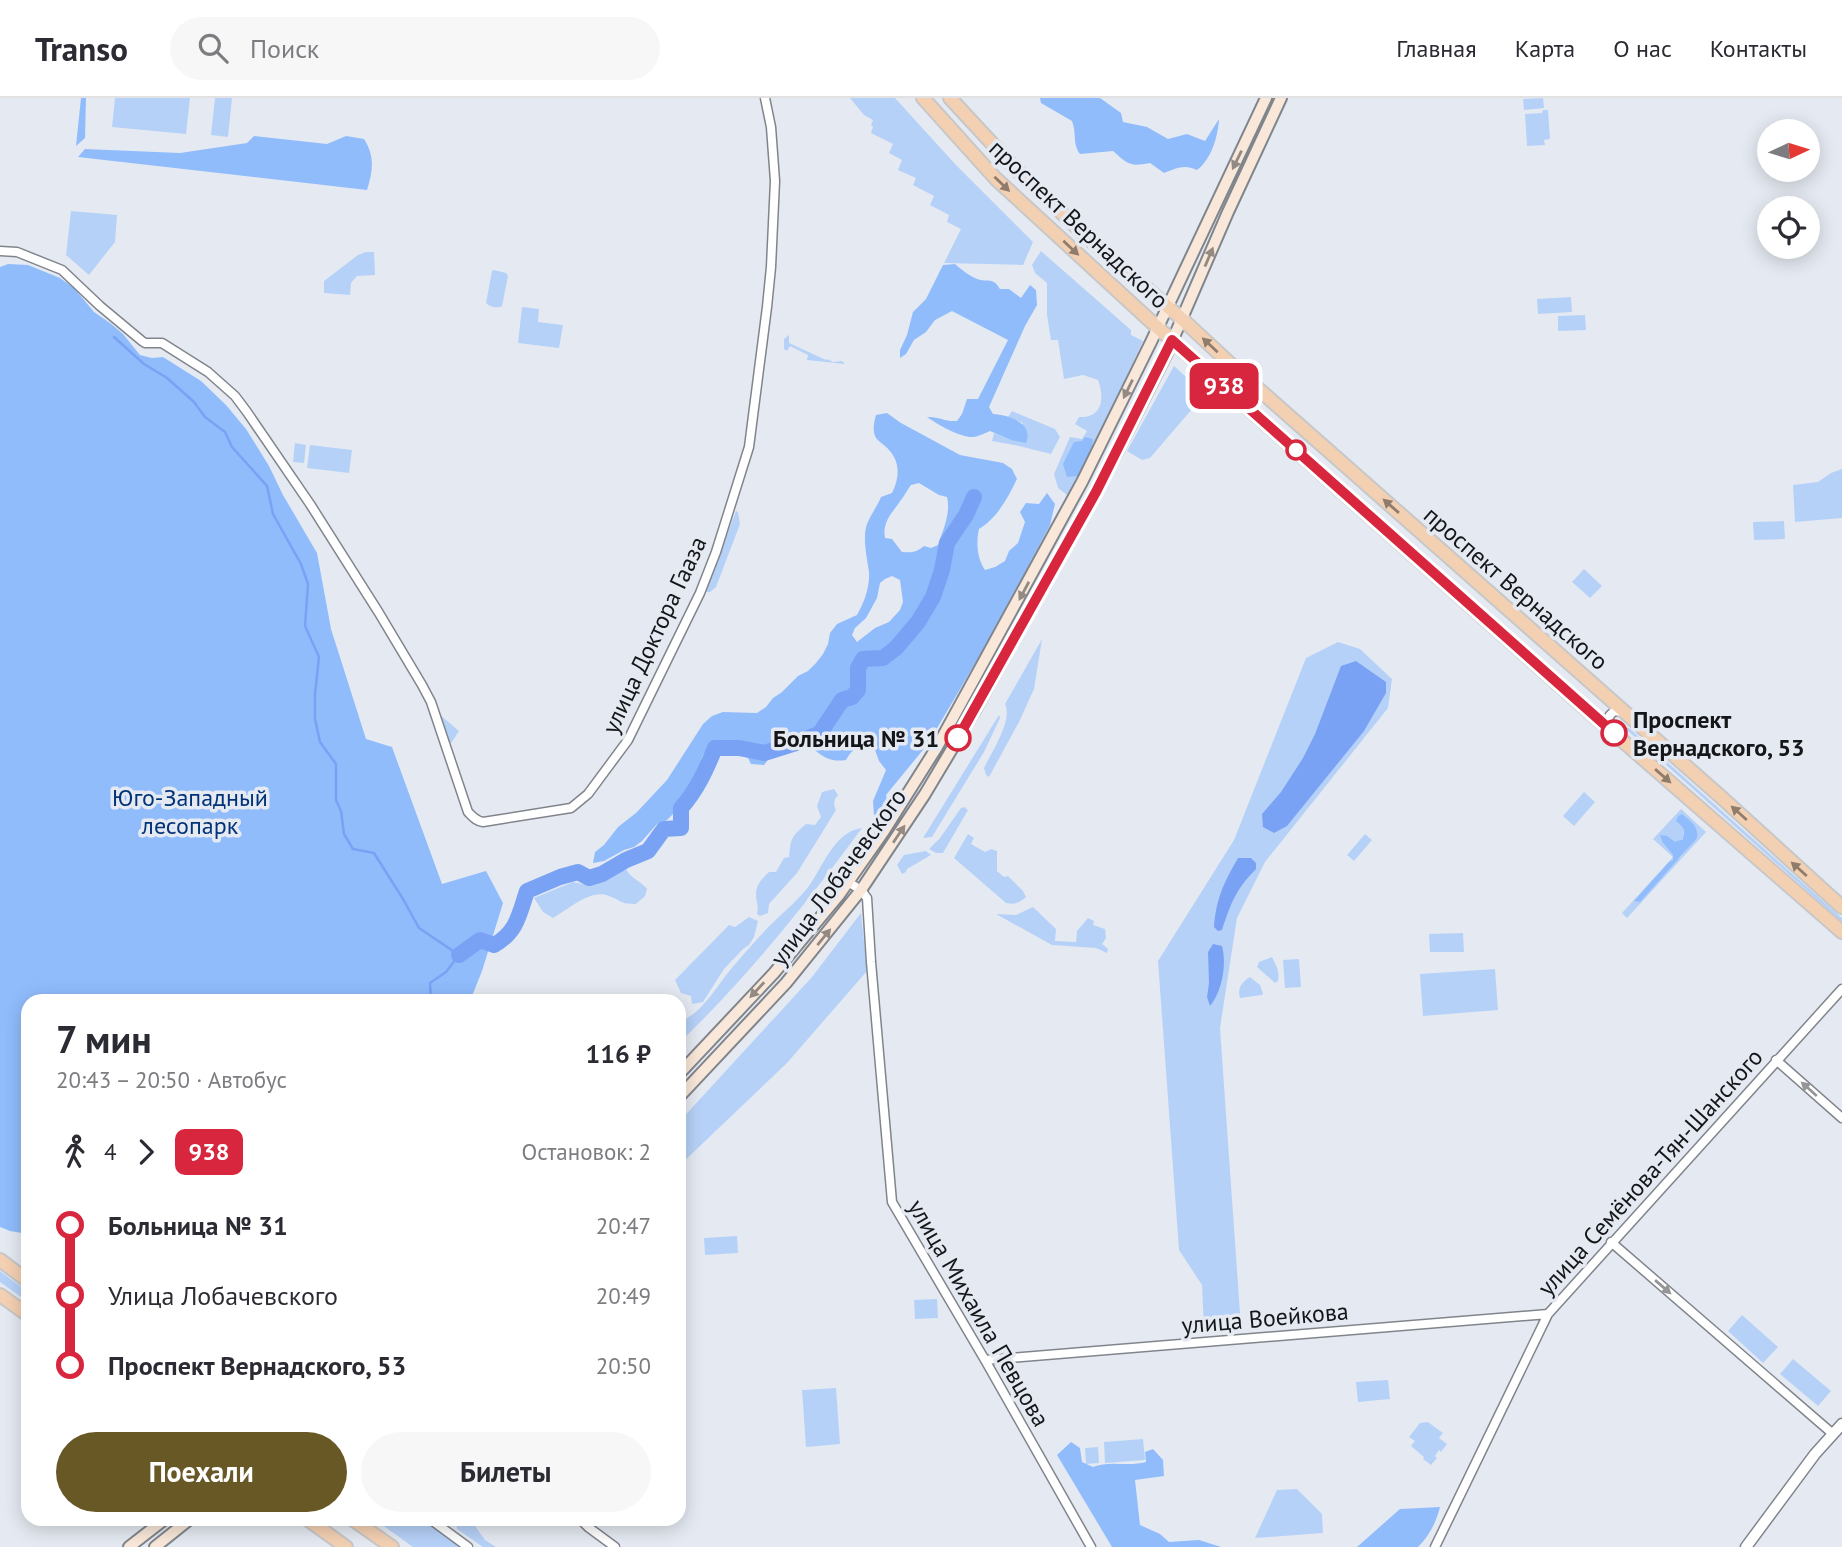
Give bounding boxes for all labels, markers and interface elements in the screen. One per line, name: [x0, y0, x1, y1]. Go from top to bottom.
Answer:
search box: [170, 17, 660, 80]
text: Transo: [35, 27, 128, 70]
icon: search: [194, 29, 232, 67]
text: Поиск: [250, 32, 319, 65]
text: Главная: [1396, 33, 1477, 64]
text: Карта: [1515, 33, 1575, 64]
text: О нас: [1613, 33, 1672, 64]
text: Контакты: [1710, 33, 1807, 64]
north arrow: [1757, 119, 1820, 182]
map controls: [1757, 119, 1820, 259]
street label: проспект Вернадского: [983, 133, 1175, 315]
one-way arrow: [1231, 150, 1243, 170]
one-way arrow: [993, 176, 1010, 192]
button: locate: [1757, 196, 1820, 259]
one-way arrow: [1062, 240, 1080, 256]
one-way arrow: [1204, 246, 1215, 267]
one-way arrow: [1202, 338, 1219, 354]
line badge: 938: [1184, 363, 1264, 409]
text: 938: [1204, 370, 1244, 401]
one-way arrow: [1123, 379, 1134, 399]
unlabelled marker: [1286, 440, 1306, 460]
one-way arrow: [1383, 499, 1400, 514]
street label: проспект Вернадского: [1417, 499, 1615, 677]
street label: улица Доктора Гааза: [595, 531, 713, 739]
one-way arrow: [1018, 581, 1030, 601]
place label: Проспект Вернадского, 53: [1633, 704, 1805, 763]
marker: Проспект Вернадского, 53: [1601, 720, 1627, 746]
place label: Больница № 31: [773, 723, 939, 754]
marker: Больница № 31: [945, 725, 971, 751]
one-way arrow: [1654, 768, 1672, 784]
park label: Юго-Западный лесопарк: [112, 782, 268, 841]
street label: улица Лобачевского: [763, 782, 913, 972]
one-way arrow: [1731, 806, 1748, 822]
one-way arrow: [892, 824, 905, 843]
one-way arrow: [1791, 861, 1808, 877]
one-way arrow: [816, 928, 831, 946]
one-way arrow: [750, 981, 766, 998]
text: 7 мин: [56, 1014, 152, 1063]
text: 116 ₽: [585, 1037, 651, 1070]
street label: улица Семёнова-Тян-Шанского: [1531, 1042, 1769, 1302]
text: 20:43 – 20:50 · Автобус: [56, 1065, 287, 1094]
one-way arrow: [1800, 1081, 1818, 1097]
icon: walk: [56, 1133, 94, 1171]
icon: forward: [127, 1133, 165, 1171]
text: 938: [189, 1136, 229, 1167]
text: 4: [104, 1137, 117, 1166]
text: Остановок: 2: [521, 1137, 651, 1166]
street label: улица Михаила Певцова: [901, 1194, 1057, 1432]
text: Больница № 31: [108, 1209, 288, 1242]
text: 20:47: [596, 1211, 651, 1240]
text: Улица Лобачевского: [108, 1279, 338, 1312]
one-way arrow: [1654, 1279, 1672, 1295]
text: 20:49: [596, 1281, 651, 1310]
street label: улица Воейкова: [1180, 1295, 1350, 1341]
text: Проспект Вернадского, 53: [108, 1349, 406, 1382]
text: 20:50: [596, 1351, 651, 1380]
button: Поехали: [56, 1432, 347, 1512]
button: Билеты: [361, 1432, 651, 1512]

